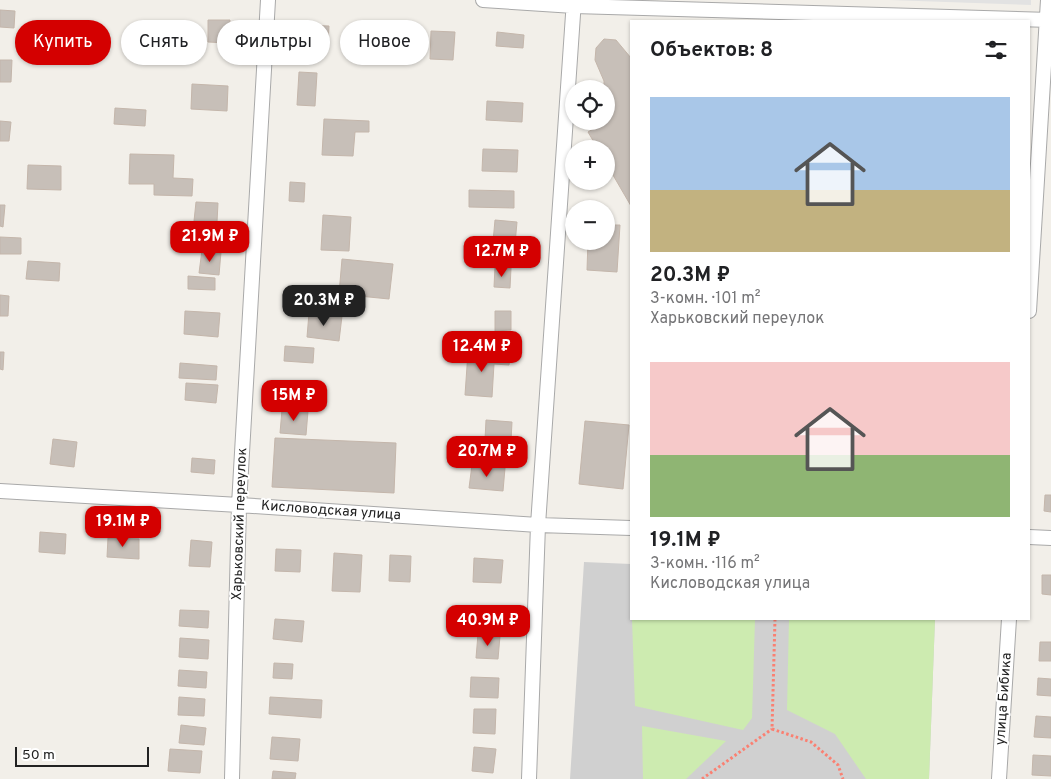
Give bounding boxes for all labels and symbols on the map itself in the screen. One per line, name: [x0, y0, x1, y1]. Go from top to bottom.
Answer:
pin: 21.9M ₽: [164, 220, 256, 263]
pin: 12.7M ₽: [456, 236, 548, 278]
pin: 20.3M ₽: [278, 284, 370, 327]
pin: 12.4M ₽: [436, 330, 528, 373]
pin: 15M ₽: [259, 380, 329, 422]
pin: 20.7M ₽: [441, 436, 533, 478]
street label: Харьковский переулок: [229, 447, 251, 601]
street label: Кисловодская улица: [260, 498, 402, 524]
pin: 19.1M ₽: [77, 506, 169, 548]
pin: 40.9M ₽: [442, 604, 534, 647]
street label: улица Бибика: [992, 652, 1016, 746]
scale bar: [15, 744, 149, 767]

